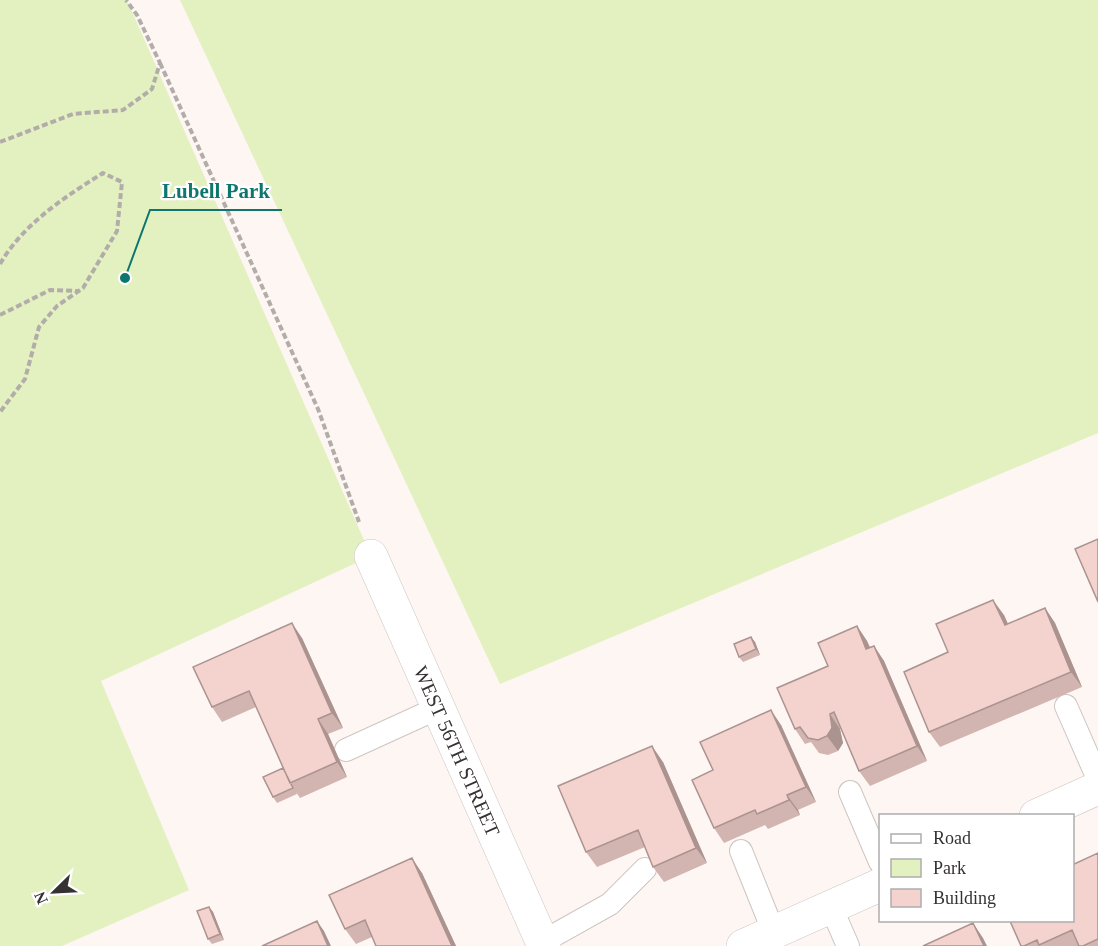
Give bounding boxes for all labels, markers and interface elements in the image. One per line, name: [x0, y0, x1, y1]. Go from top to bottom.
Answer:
callout: Lubell Park: [150, 171, 282, 210]
text: Lubell Park: [162, 179, 270, 203]
street label: WEST 56TH STREET: [410, 662, 504, 840]
legend: [879, 814, 1074, 922]
text: Road: [933, 828, 971, 848]
text: Park: [933, 858, 966, 878]
north arrow: [24, 862, 84, 922]
text: Building: [933, 888, 996, 908]
text: N: [30, 889, 51, 907]

